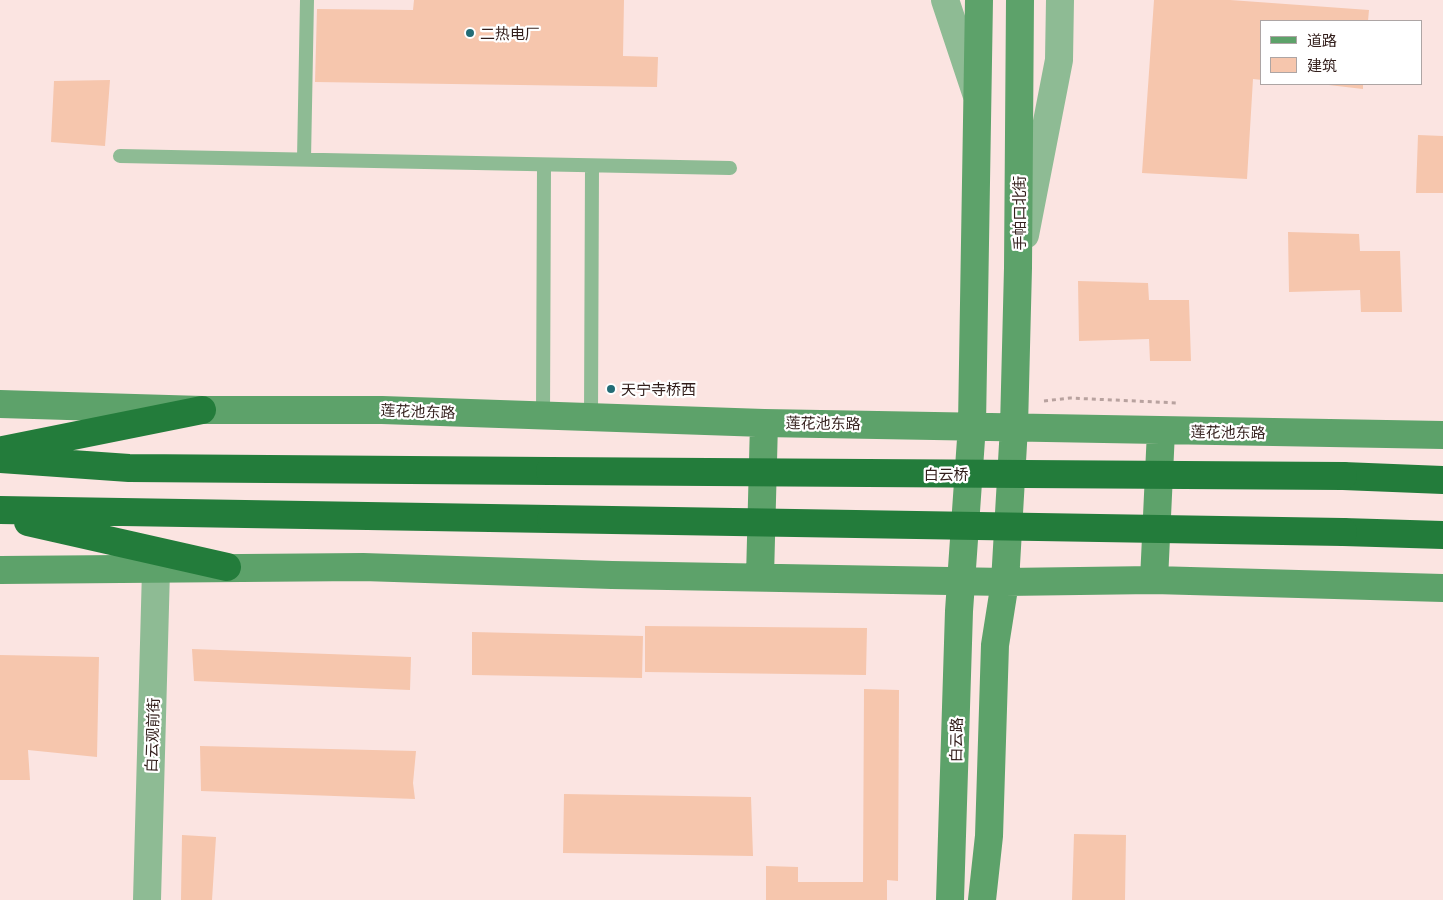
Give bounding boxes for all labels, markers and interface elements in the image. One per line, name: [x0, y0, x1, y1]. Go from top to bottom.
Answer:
legend: [1260, 20, 1423, 85]
place label: 二热电厂: [480, 24, 540, 42]
marker: 二热电厂: [464, 27, 476, 39]
text: 道路: [1307, 29, 1337, 50]
text: 建筑: [1307, 54, 1337, 75]
street label: 手帕口北街: [1010, 176, 1028, 250]
place label: 天宁寺桥西: [621, 380, 696, 398]
marker: 天宁寺桥西: [605, 383, 617, 395]
street label: 莲花池东路: [380, 401, 456, 421]
street label: 莲花池东路: [785, 413, 861, 433]
street label: 莲花池东路: [1190, 422, 1266, 442]
street label: 白云桥: [924, 465, 968, 483]
street label: 白云观前街: [142, 697, 162, 773]
street label: 白云路: [947, 717, 965, 763]

